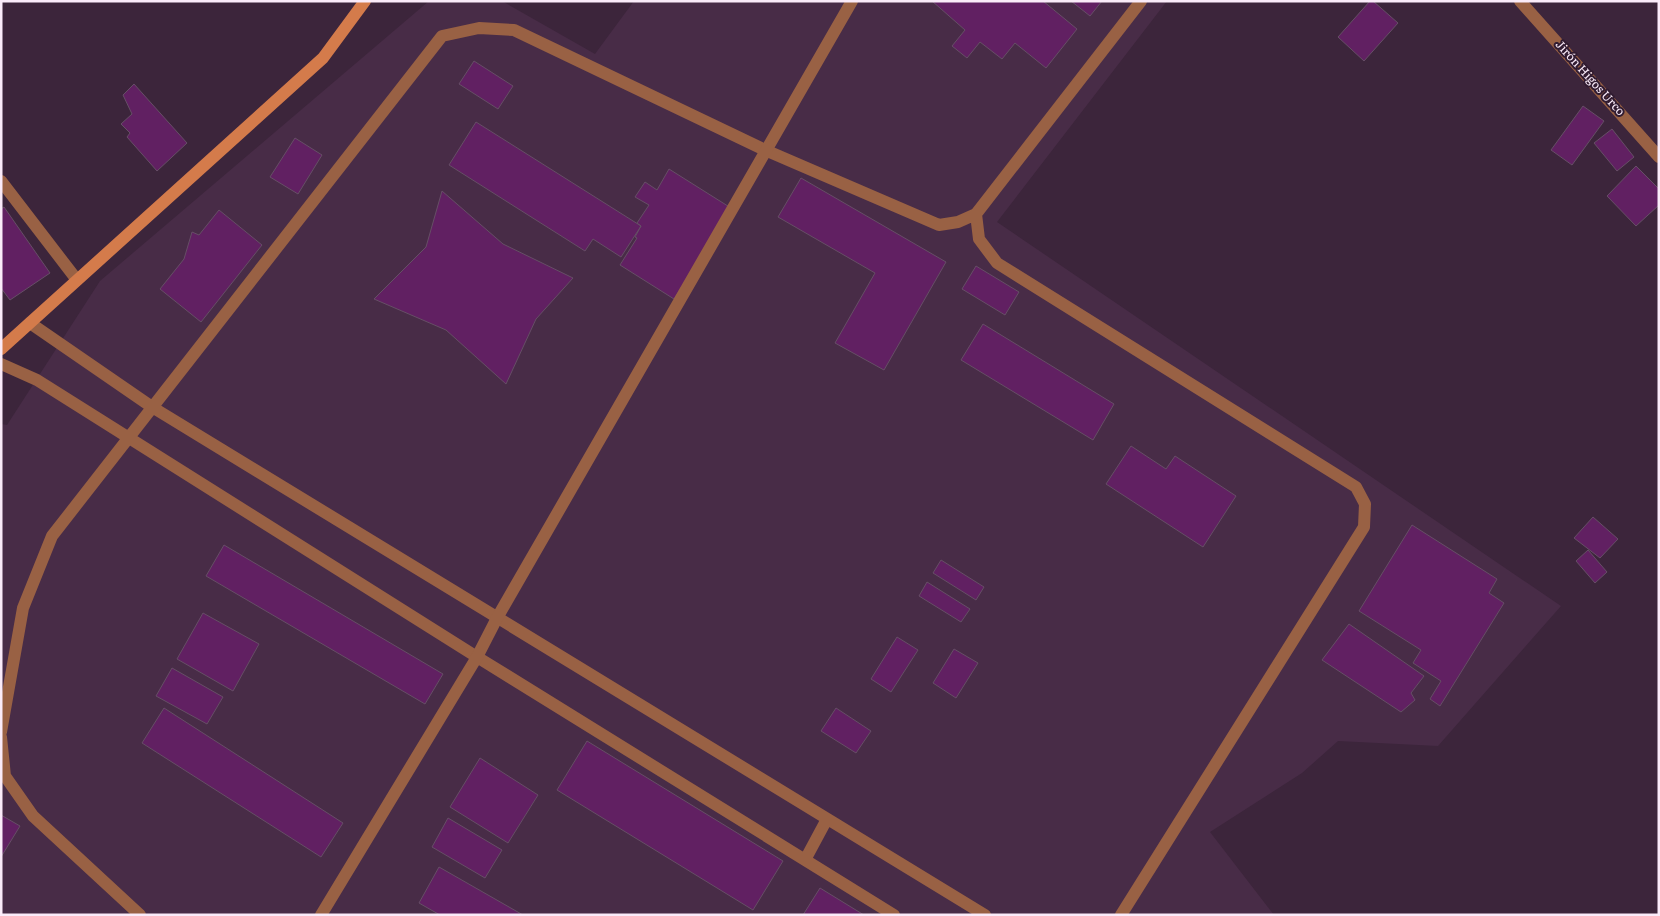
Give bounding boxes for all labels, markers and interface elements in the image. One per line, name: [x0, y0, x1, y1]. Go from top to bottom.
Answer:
street label: Jirón Higos Urco: [1552, 35, 1630, 119]

